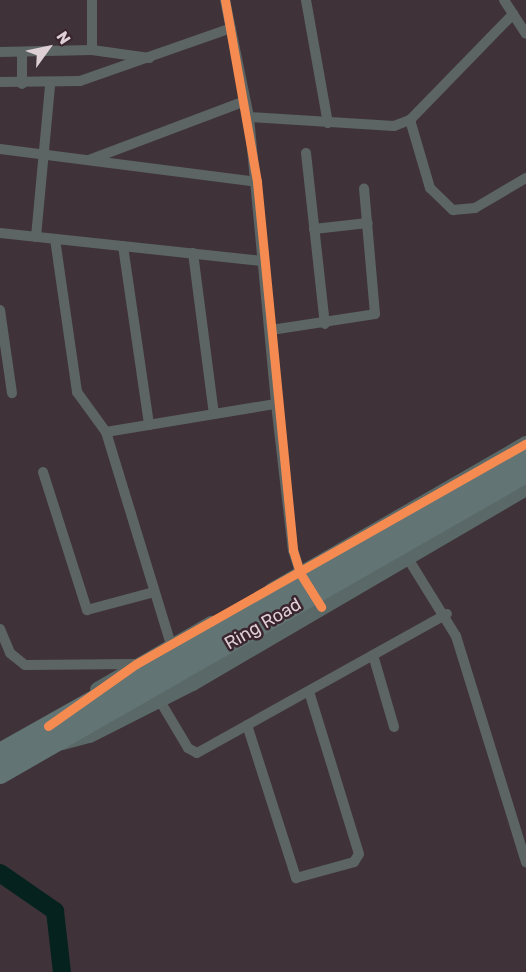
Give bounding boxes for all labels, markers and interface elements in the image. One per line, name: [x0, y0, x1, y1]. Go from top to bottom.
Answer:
north arrow: [18, 18, 78, 78]
text: N: [52, 28, 75, 48]
street label: Ring Road: [221, 593, 305, 655]

